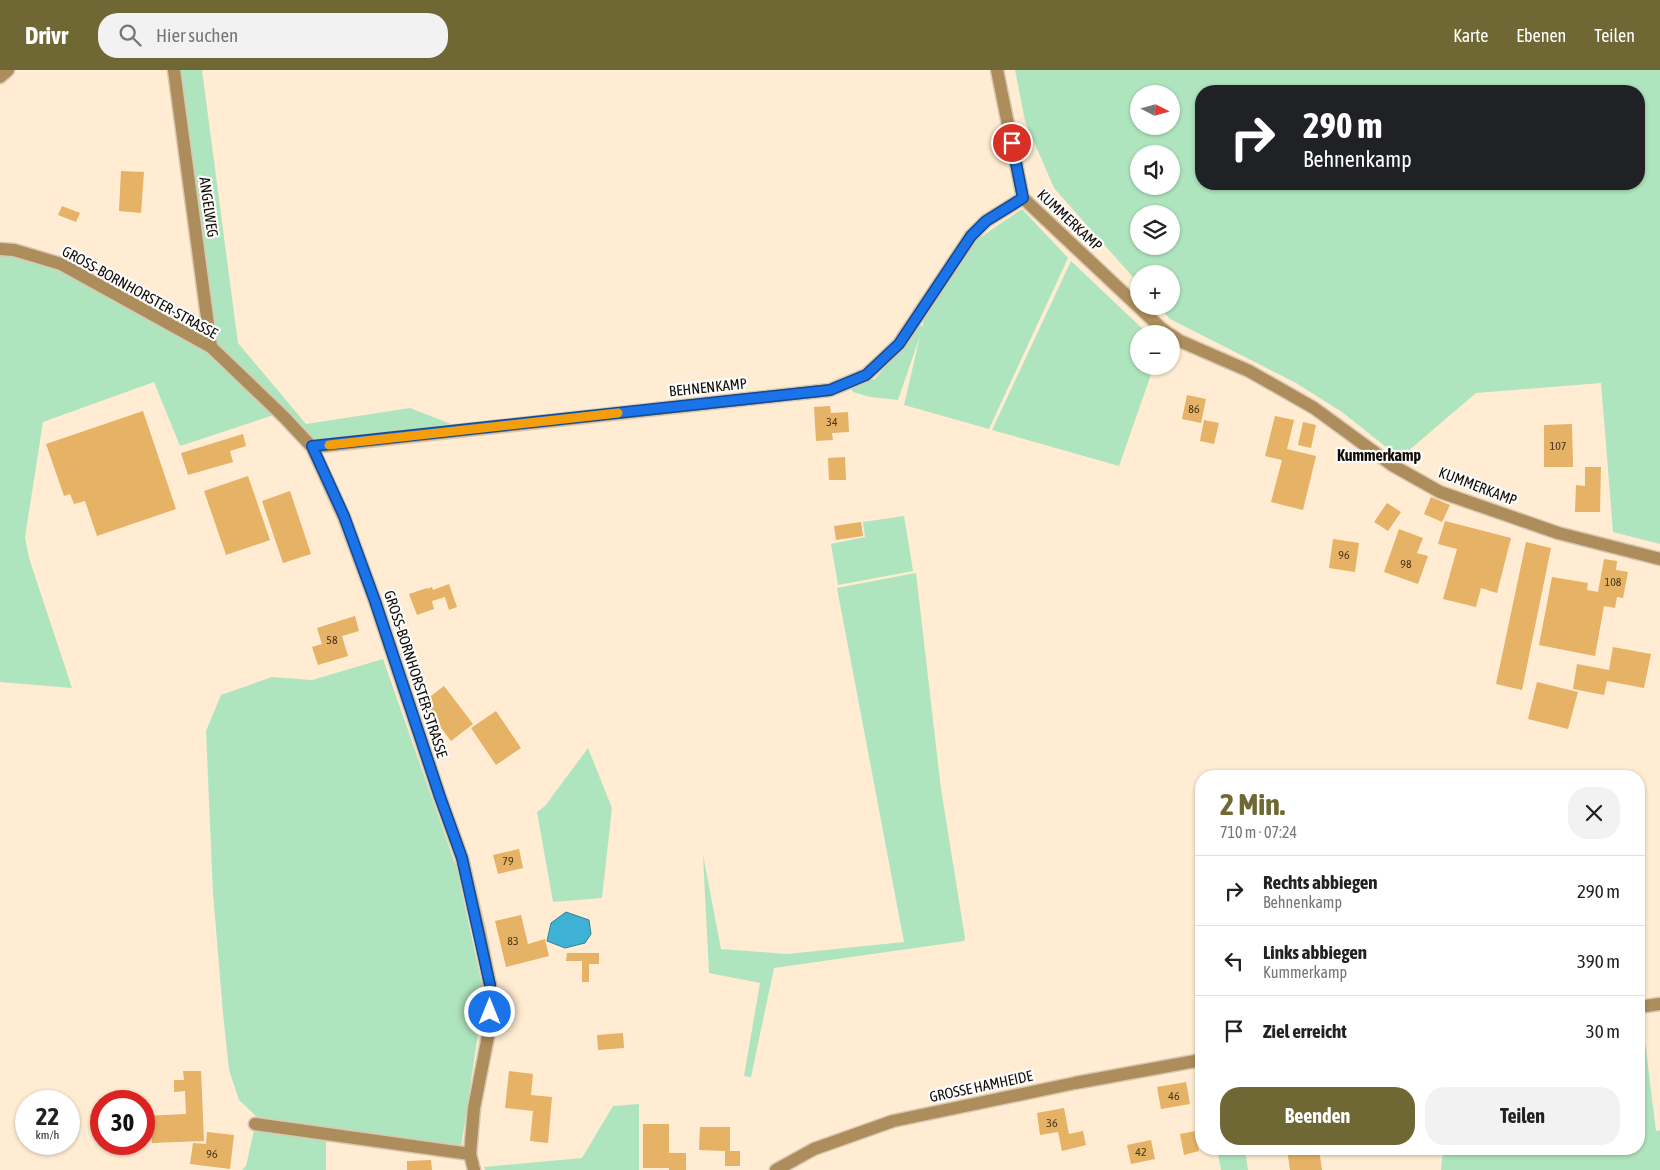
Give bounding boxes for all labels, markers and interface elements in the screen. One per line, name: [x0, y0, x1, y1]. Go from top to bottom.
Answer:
search box: [98, 13, 448, 58]
icon: search: [116, 21, 144, 49]
text: Drivr: [25, 22, 68, 49]
text: Hier suchen: [156, 24, 238, 46]
text: Karte: [1453, 25, 1488, 46]
text: Ebenen: [1516, 25, 1566, 46]
text: Teilen: [1594, 25, 1635, 46]
north arrow: [1130, 85, 1180, 135]
map controls: [1130, 85, 1180, 375]
icon: right: [1220, 105, 1285, 170]
text: 290 m: [1303, 105, 1382, 145]
pin: [991, 122, 1033, 164]
icon: arrive: [998, 129, 1026, 157]
button: sound: [1130, 145, 1180, 195]
text: Behnenkamp: [1303, 146, 1412, 172]
street label: ANGELWEG: [196, 176, 222, 238]
street label: KUMMERKAMP: [1034, 186, 1106, 254]
button: layers: [1130, 205, 1180, 255]
street label: GROSS-BORNHORSTER-STRASSE: [59, 242, 221, 342]
button: +: [1130, 265, 1180, 315]
button: −: [1130, 325, 1180, 375]
street label: BEHNENKAMP: [668, 374, 748, 400]
house number: 86: [1188, 402, 1200, 416]
house number: 34: [826, 415, 838, 429]
house number: 107: [1550, 439, 1567, 453]
district label: Kummerkamp: [1337, 446, 1421, 464]
street label: KUMMERKAMP: [1437, 463, 1519, 509]
house number: 96: [1338, 548, 1350, 562]
house number: 98: [1400, 557, 1412, 571]
house number: 108: [1605, 575, 1622, 589]
street label: GROSS-BORNHORSTER-STRASSE: [381, 588, 451, 760]
house number: 58: [326, 633, 338, 647]
text: 2 Min.: [1220, 787, 1285, 821]
button: close: [1568, 787, 1620, 839]
text: 710 m · 07:24: [1220, 823, 1297, 841]
house number: 79: [502, 854, 514, 868]
text: Rechts abbiegen: [1263, 871, 1378, 893]
icon: right: [1220, 877, 1248, 905]
text: 290 m: [1577, 880, 1620, 902]
text: Behnenkamp: [1263, 893, 1342, 911]
house number: 83: [507, 934, 519, 948]
text: Links abbiegen: [1263, 941, 1367, 963]
icon: left: [1220, 947, 1248, 975]
text: 390 m: [1577, 950, 1620, 972]
text: Kummerkamp: [1263, 963, 1347, 981]
position arrow: [463, 985, 515, 1037]
icon: arrive: [1220, 1017, 1248, 1045]
text: Ziel erreicht: [1263, 1020, 1347, 1042]
text: 30 m: [1586, 1020, 1620, 1042]
street label: GROSSE HAMHEIDE: [928, 1067, 1035, 1105]
button: Beenden: [1220, 1087, 1415, 1145]
button: Teilen: [1425, 1087, 1620, 1145]
house number: 46: [1168, 1089, 1180, 1103]
speed limit sign: 30: [90, 1090, 155, 1155]
text: 22: [36, 1102, 59, 1130]
house number: 36: [1046, 1116, 1058, 1130]
text: km/h: [36, 1128, 59, 1142]
house number: 42: [1135, 1145, 1147, 1159]
house number: 96: [206, 1147, 218, 1161]

